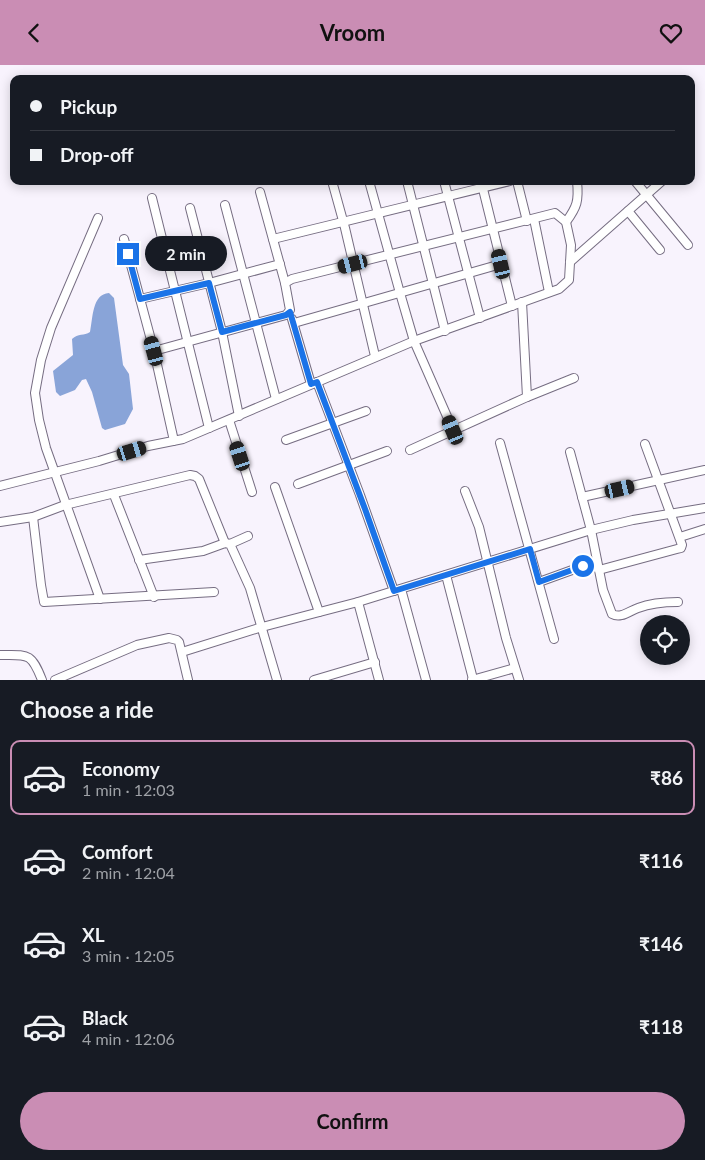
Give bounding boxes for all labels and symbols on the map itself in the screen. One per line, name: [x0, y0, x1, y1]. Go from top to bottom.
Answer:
callout: 2 min: [146, 237, 228, 271]
route end: [117, 243, 139, 265]
car: [490, 248, 511, 280]
car: [336, 253, 369, 275]
car: [142, 335, 165, 367]
car: [440, 413, 465, 447]
car: [115, 439, 148, 463]
car: [228, 439, 251, 473]
car: [603, 478, 636, 500]
route start: [572, 555, 594, 577]

